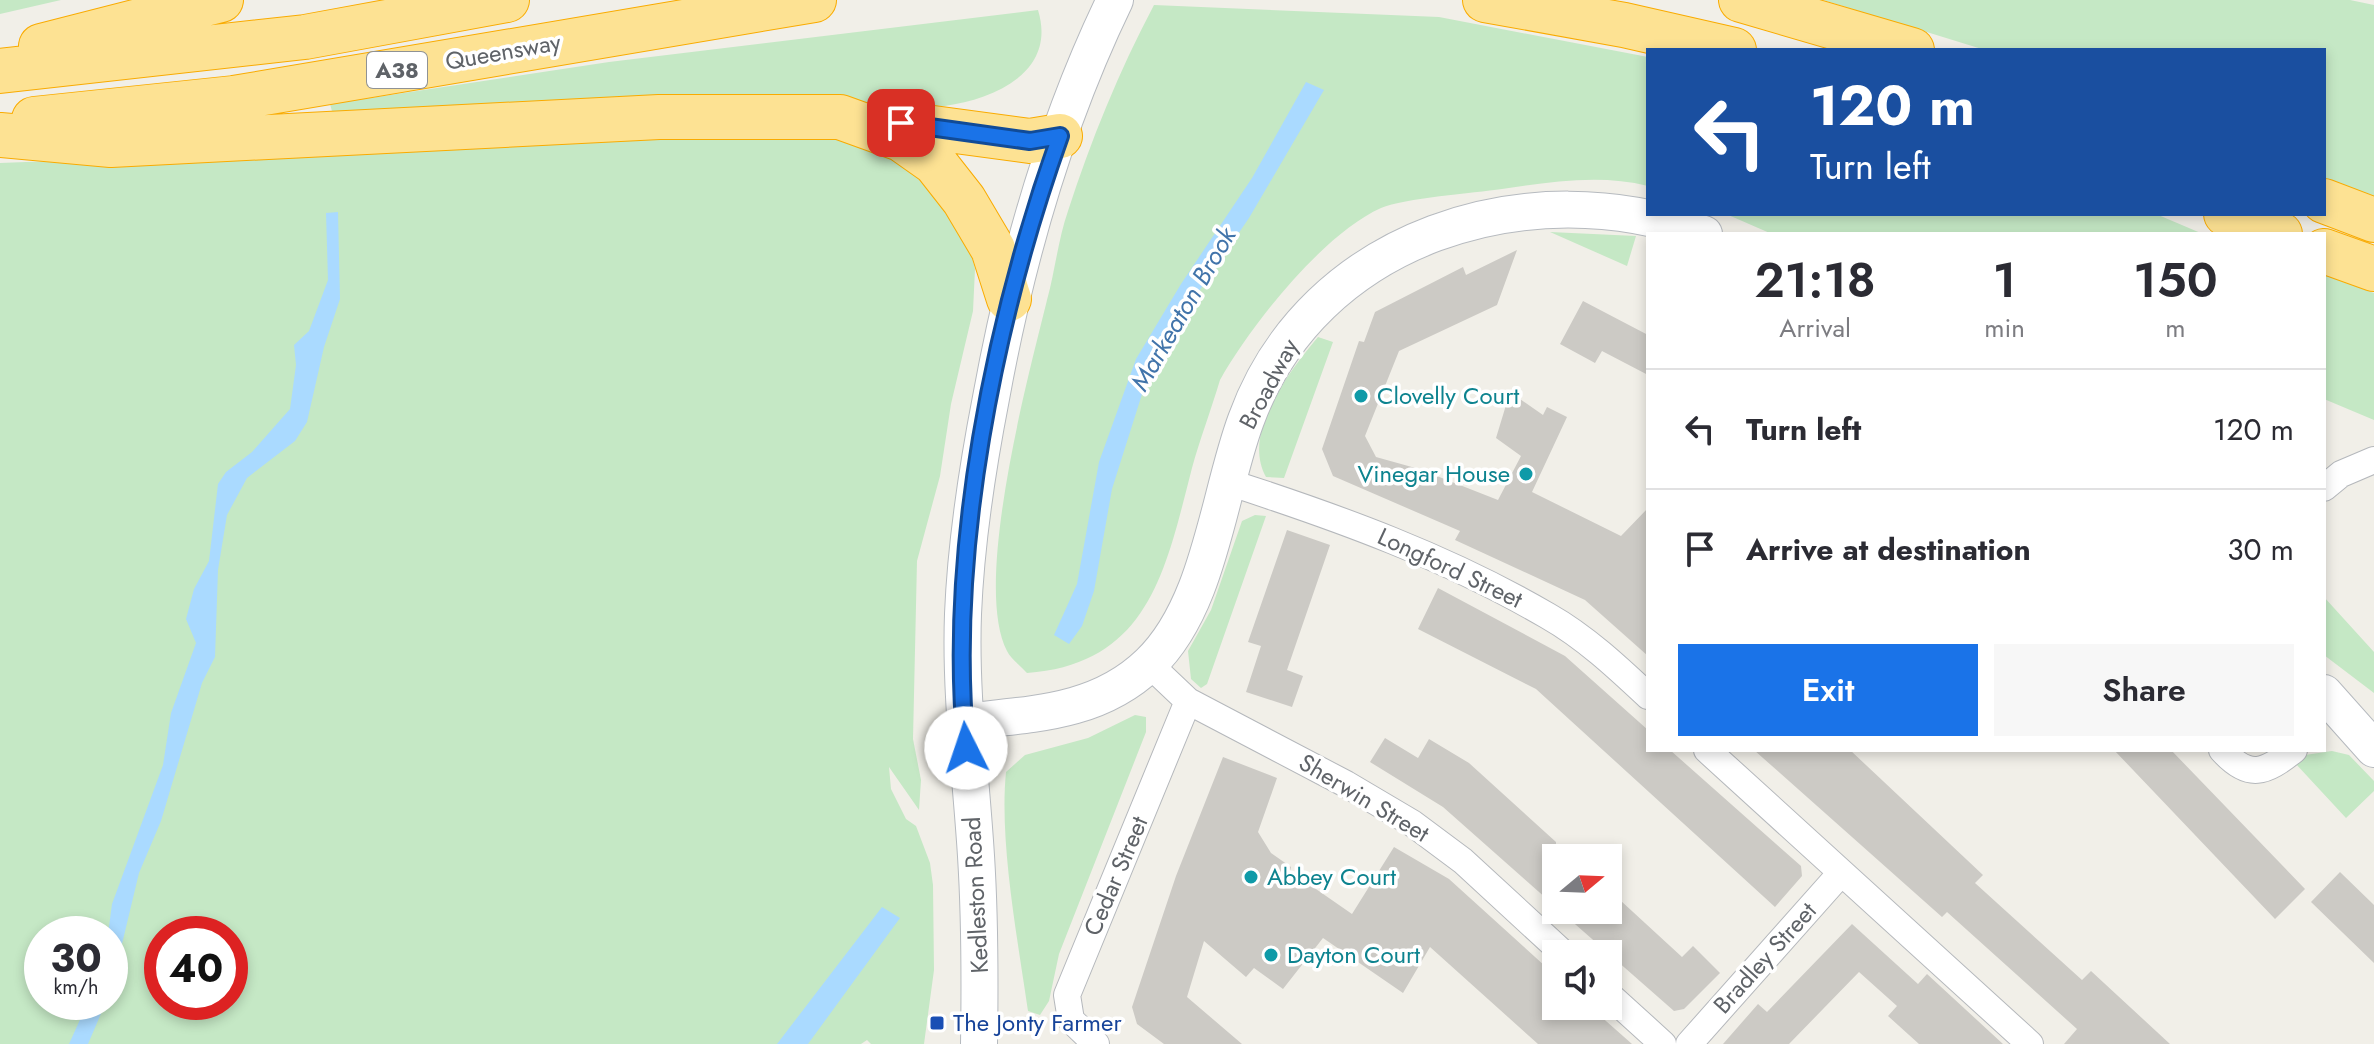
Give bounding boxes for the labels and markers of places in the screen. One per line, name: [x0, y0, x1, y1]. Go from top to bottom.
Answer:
pin: [867, 89, 935, 157]
place label: Clovelly Court: [1377, 378, 1519, 413]
marker: Clovelly Court: [1352, 387, 1370, 405]
place label: Vinegar House: [1357, 456, 1510, 491]
marker: Vinegar House: [1517, 465, 1535, 483]
place label: Abbey Court: [1267, 859, 1396, 894]
marker: Abbey Court: [1242, 868, 1260, 886]
place label: Dayton Court: [1287, 937, 1420, 972]
marker: Dayton Court: [1262, 946, 1280, 964]
place label: The Jonty Farmer: [953, 1005, 1122, 1040]
marker: The Jonty Farmer: [928, 1014, 946, 1032]

